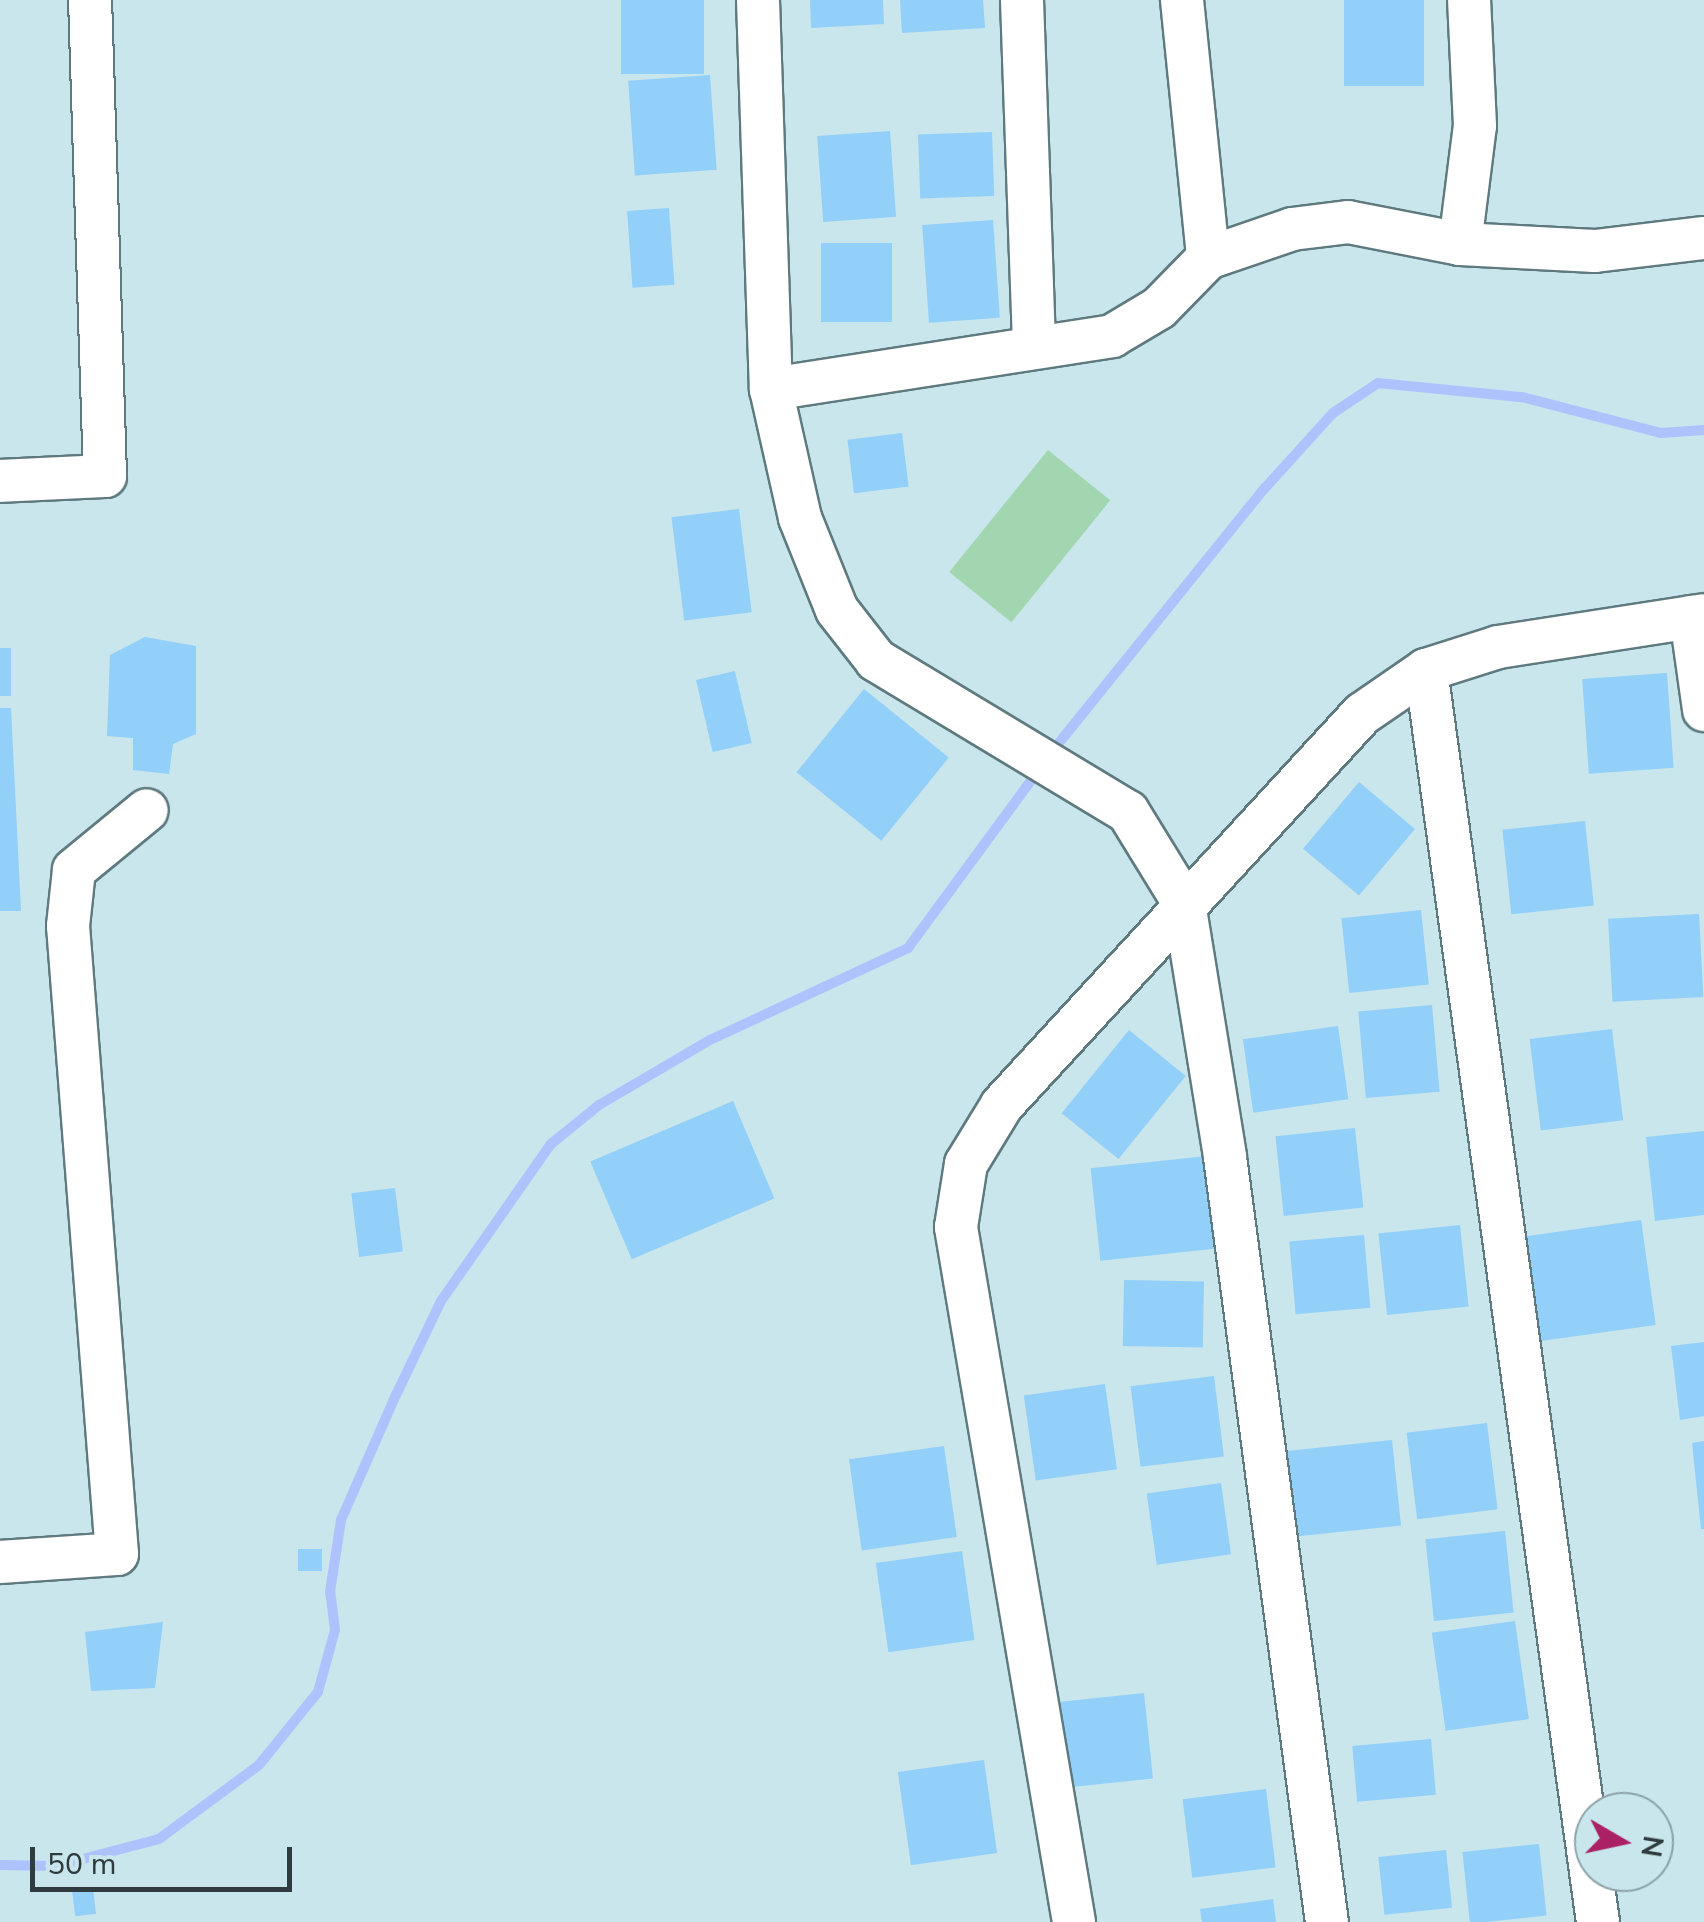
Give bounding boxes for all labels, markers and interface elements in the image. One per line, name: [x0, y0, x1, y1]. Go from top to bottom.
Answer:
north arrow: [1574, 1792, 1674, 1892]
scale bar: [35, 1827, 298, 1889]
text: N: [1631, 1833, 1672, 1860]
text: 50 m: [47, 1844, 116, 1885]

